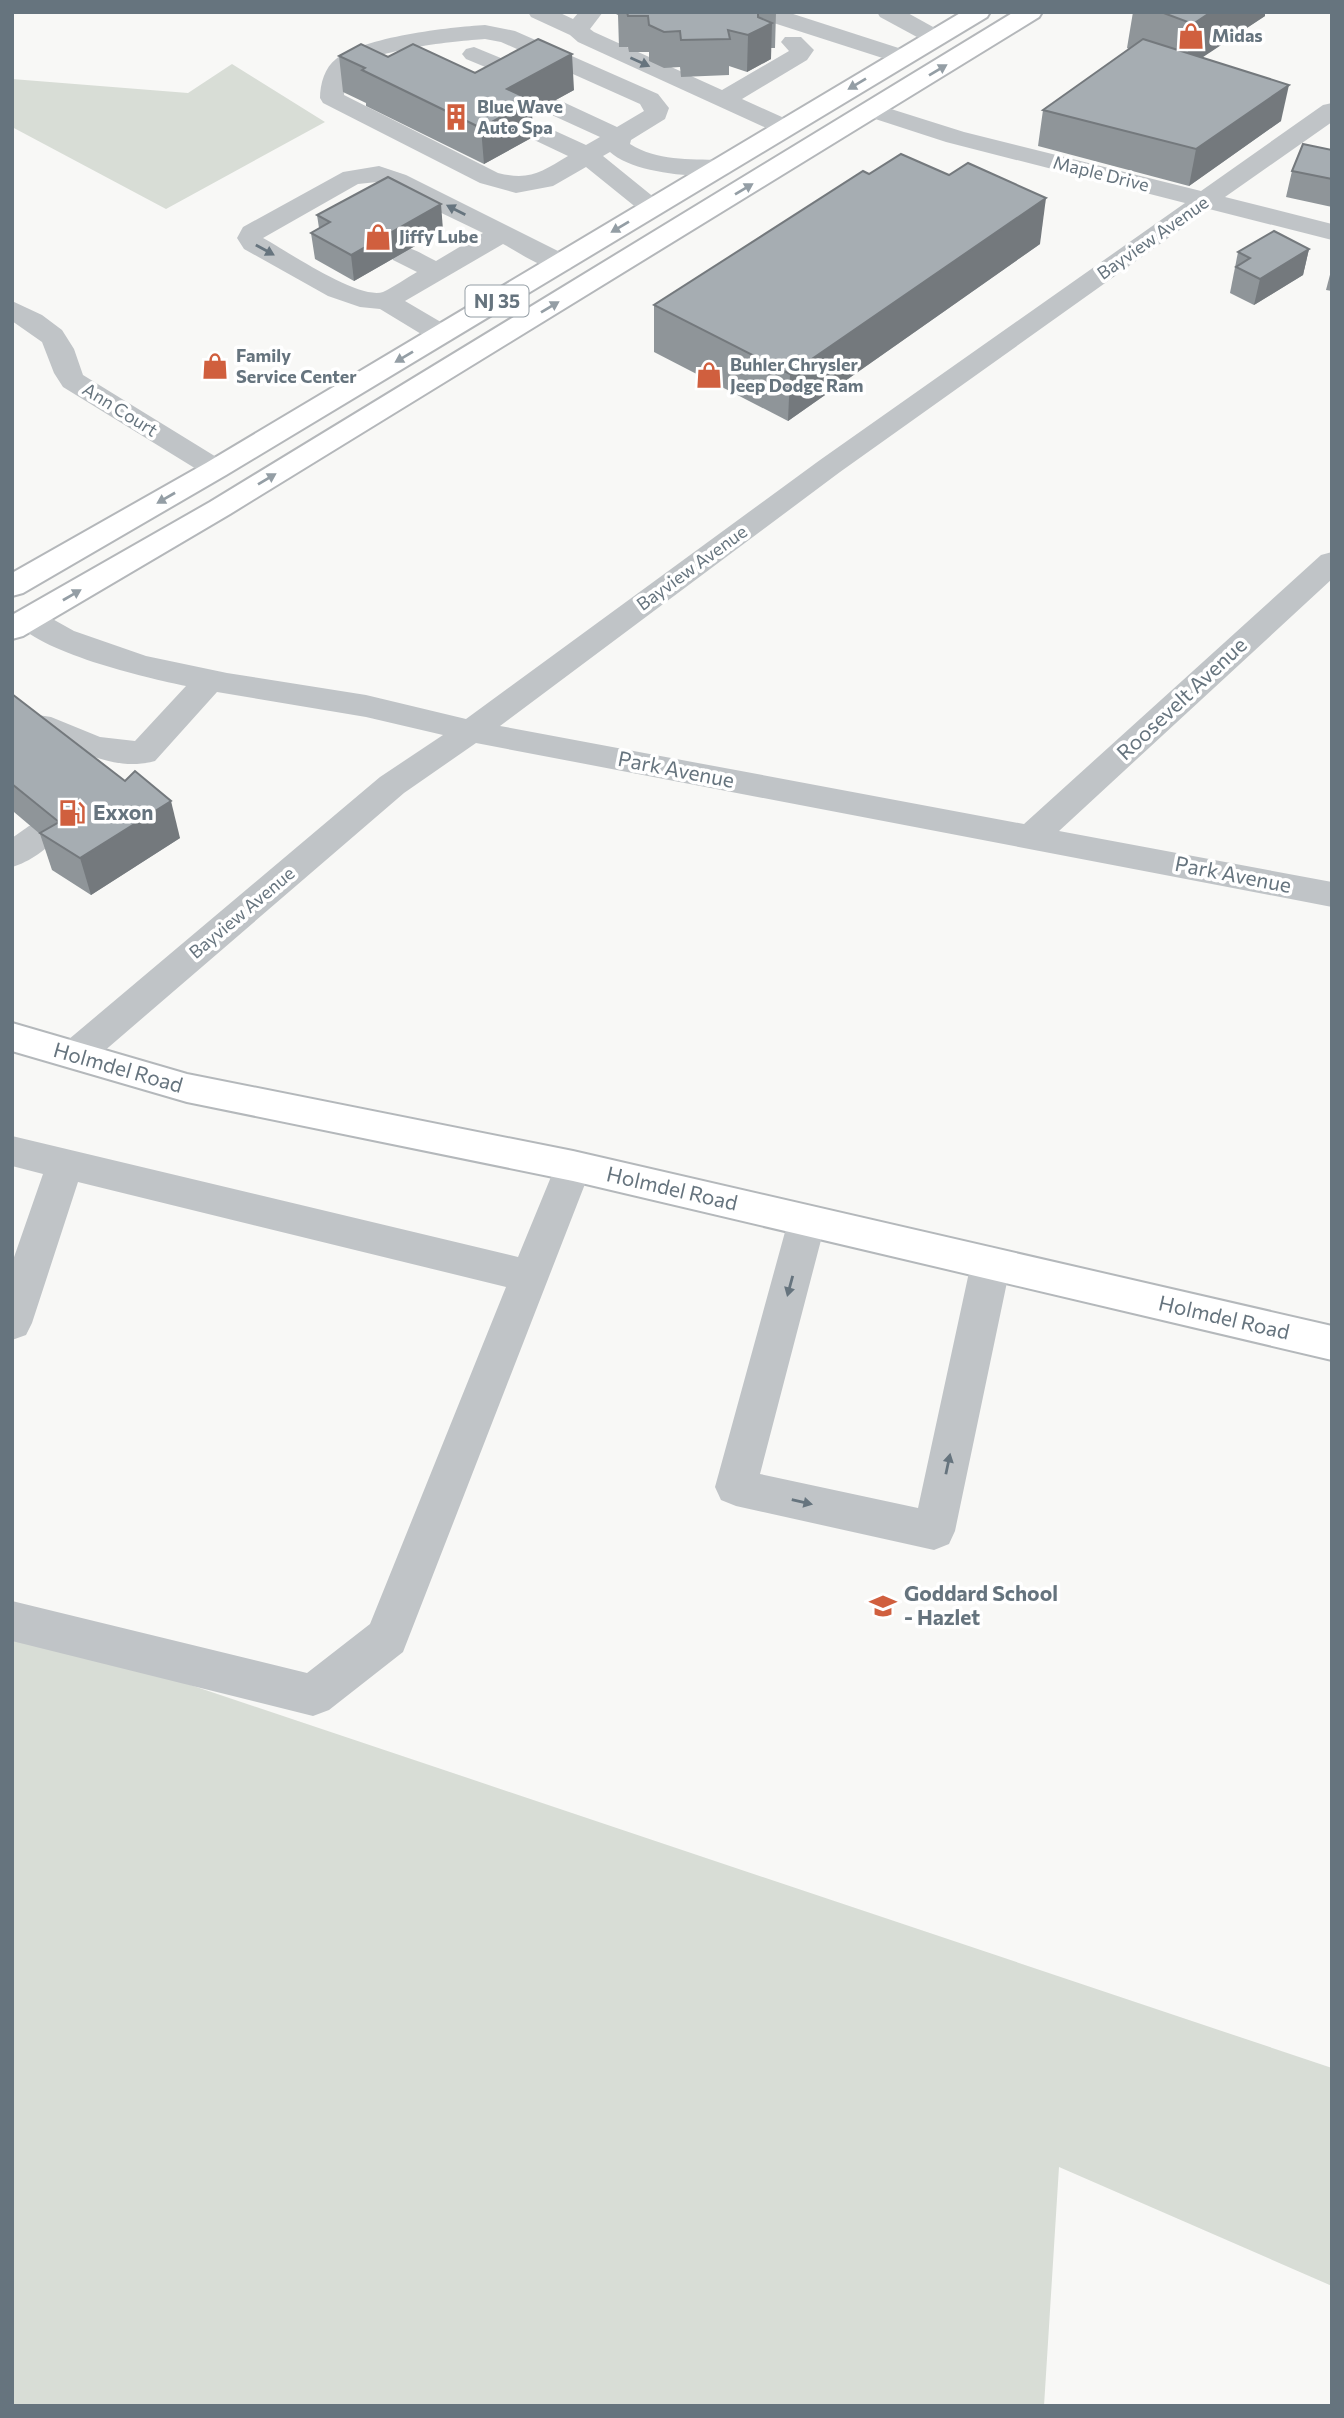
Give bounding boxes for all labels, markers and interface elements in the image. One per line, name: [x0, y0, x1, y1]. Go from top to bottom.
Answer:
shop icon: Midas: [1176, 21, 1206, 51]
place label: Midas: [1212, 24, 1263, 46]
one-way arrow: [629, 57, 650, 68]
one-way arrow: [928, 63, 947, 76]
one-way arrow: [847, 78, 866, 91]
place label: Blue Wave Auto Spa: [477, 95, 563, 138]
building icon: Blue Wave Auto Spa: [441, 102, 471, 132]
street label: Maple Drive: [1051, 150, 1152, 196]
one-way arrow: [734, 182, 753, 195]
street label: Bayview Avenue: [1092, 191, 1212, 284]
one-way arrow: [446, 205, 466, 217]
one-way arrow: [611, 221, 630, 234]
shop icon: Jiffy Lube: [363, 222, 393, 252]
place label: Jiffy Lube: [399, 225, 478, 247]
one-way arrow: [255, 244, 275, 255]
road number: NJ 35: [466, 286, 528, 316]
one-way arrow: [540, 301, 559, 314]
place label: Family Service Center: [236, 344, 357, 387]
one-way arrow: [394, 350, 413, 363]
shop icon: Family Service Center: [200, 351, 230, 381]
place label: Buhler Chrysler Jeep Dodge Ram: [730, 353, 863, 396]
shop icon: Buhler Chrysler Jeep Dodge Ram: [694, 360, 724, 390]
street label: Ann Court: [79, 378, 162, 441]
one-way arrow: [258, 473, 277, 485]
one-way arrow: [157, 492, 176, 504]
street label: Bayview Avenue: [632, 520, 751, 615]
one-way arrow: [62, 589, 81, 601]
street label: Roosevelt Avenue: [1111, 631, 1251, 764]
street label: Park Avenue: [616, 745, 737, 792]
fuel station icon: Exxon: [57, 798, 87, 828]
place label: Exxon: [93, 799, 154, 824]
street label: Park Avenue: [1173, 850, 1294, 897]
street label: Bayview Avenue: [184, 862, 299, 963]
street label: Holmdel Road: [51, 1036, 186, 1097]
street label: Holmdel Road: [604, 1160, 740, 1215]
one-way arrow: [784, 1276, 795, 1298]
street label: Holmdel Road: [1156, 1289, 1292, 1344]
one-way arrow: [942, 1453, 953, 1475]
one-way arrow: [791, 1496, 813, 1507]
place label: Goddard School - Hazlet: [904, 1580, 1058, 1629]
school or university icon: Goddard School - Hazlet: [868, 1591, 898, 1621]

